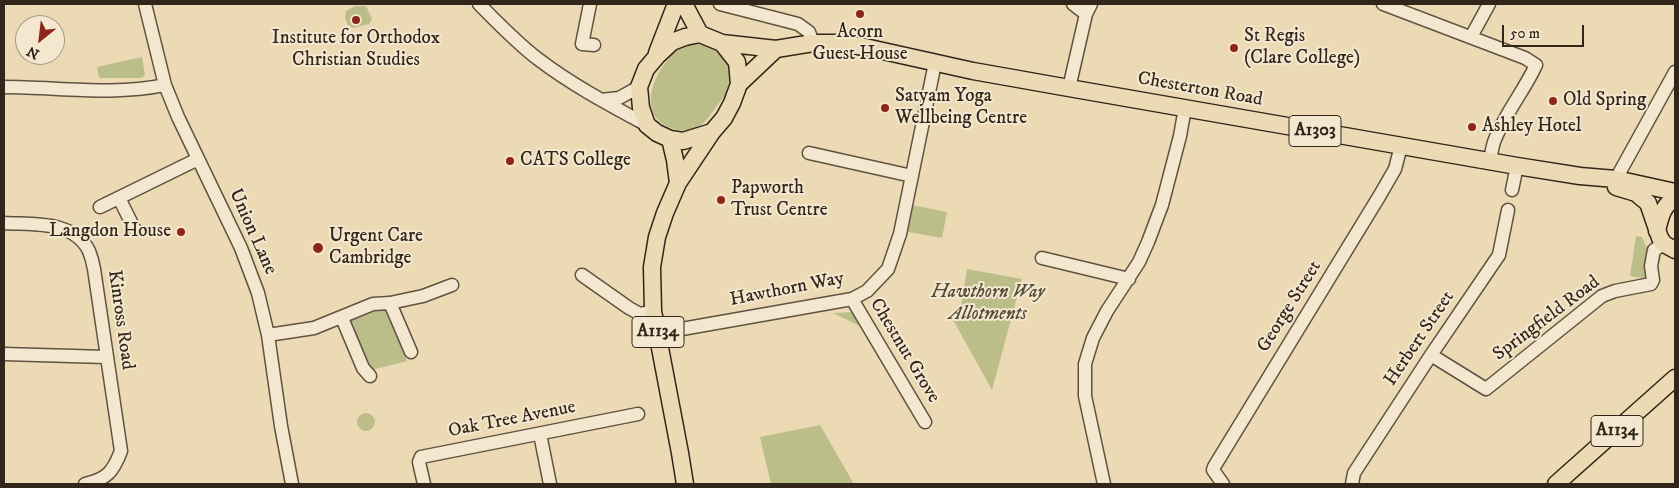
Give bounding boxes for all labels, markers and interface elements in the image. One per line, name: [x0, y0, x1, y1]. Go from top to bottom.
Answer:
marker: Acorn Guest House: [854, 8, 866, 20]
marker: Institute for Orthodox Christian Studies: [350, 14, 362, 26]
north arrow: [15, 15, 65, 65]
scale bar: [1504, 15, 1586, 47]
place label: Acorn Guest House: [812, 22, 908, 66]
text: 50 m: [1510, 24, 1540, 43]
place label: St Regis (Clare College): [1244, 26, 1360, 70]
place label: Institute for Orthodox Christian Studies: [272, 28, 440, 72]
text: N: [24, 42, 43, 63]
marker: St Regis (Clare College): [1228, 42, 1240, 54]
street label: Chesterton Road: [1136, 68, 1264, 112]
place label: Satyam Yoga Wellbeing Centre: [895, 86, 1027, 130]
place label: Old Spring: [1563, 90, 1646, 112]
marker: Old Spring: [1547, 95, 1559, 107]
marker: Satyam Yoga Wellbeing Centre: [879, 102, 891, 114]
road number: A1303: [1289, 115, 1341, 146]
place label: Ashley Hotel: [1482, 116, 1582, 138]
marker: Ashley Hotel: [1466, 121, 1478, 133]
place label: CATS College: [520, 150, 631, 172]
marker: CATS College: [504, 155, 516, 167]
place label: Papworth Trust Centre: [731, 178, 828, 222]
street label: Union Lane: [223, 185, 281, 279]
marker: Papworth Trust Centre: [715, 194, 727, 206]
place label: Langdon House: [49, 221, 171, 243]
marker: Langdon House: [175, 226, 187, 238]
place label: Urgent Care Cambridge: [329, 226, 423, 270]
marker: Urgent Care Cambridge: [311, 241, 325, 255]
street label: George Street: [1253, 257, 1327, 357]
street label: Hawthorn Way: [728, 268, 846, 312]
street label: Kinross Road: [102, 269, 138, 371]
street label: Springfield Road: [1489, 271, 1605, 367]
park label: Hawthorn Way Allotments: [931, 282, 1045, 326]
street label: Herbert Street: [1380, 287, 1460, 391]
street label: Chestnut Grove: [864, 295, 944, 407]
road number: A1134: [632, 316, 684, 348]
street label: Oak Tree Avenue: [446, 396, 578, 444]
road number: A1134: [1591, 416, 1643, 446]

